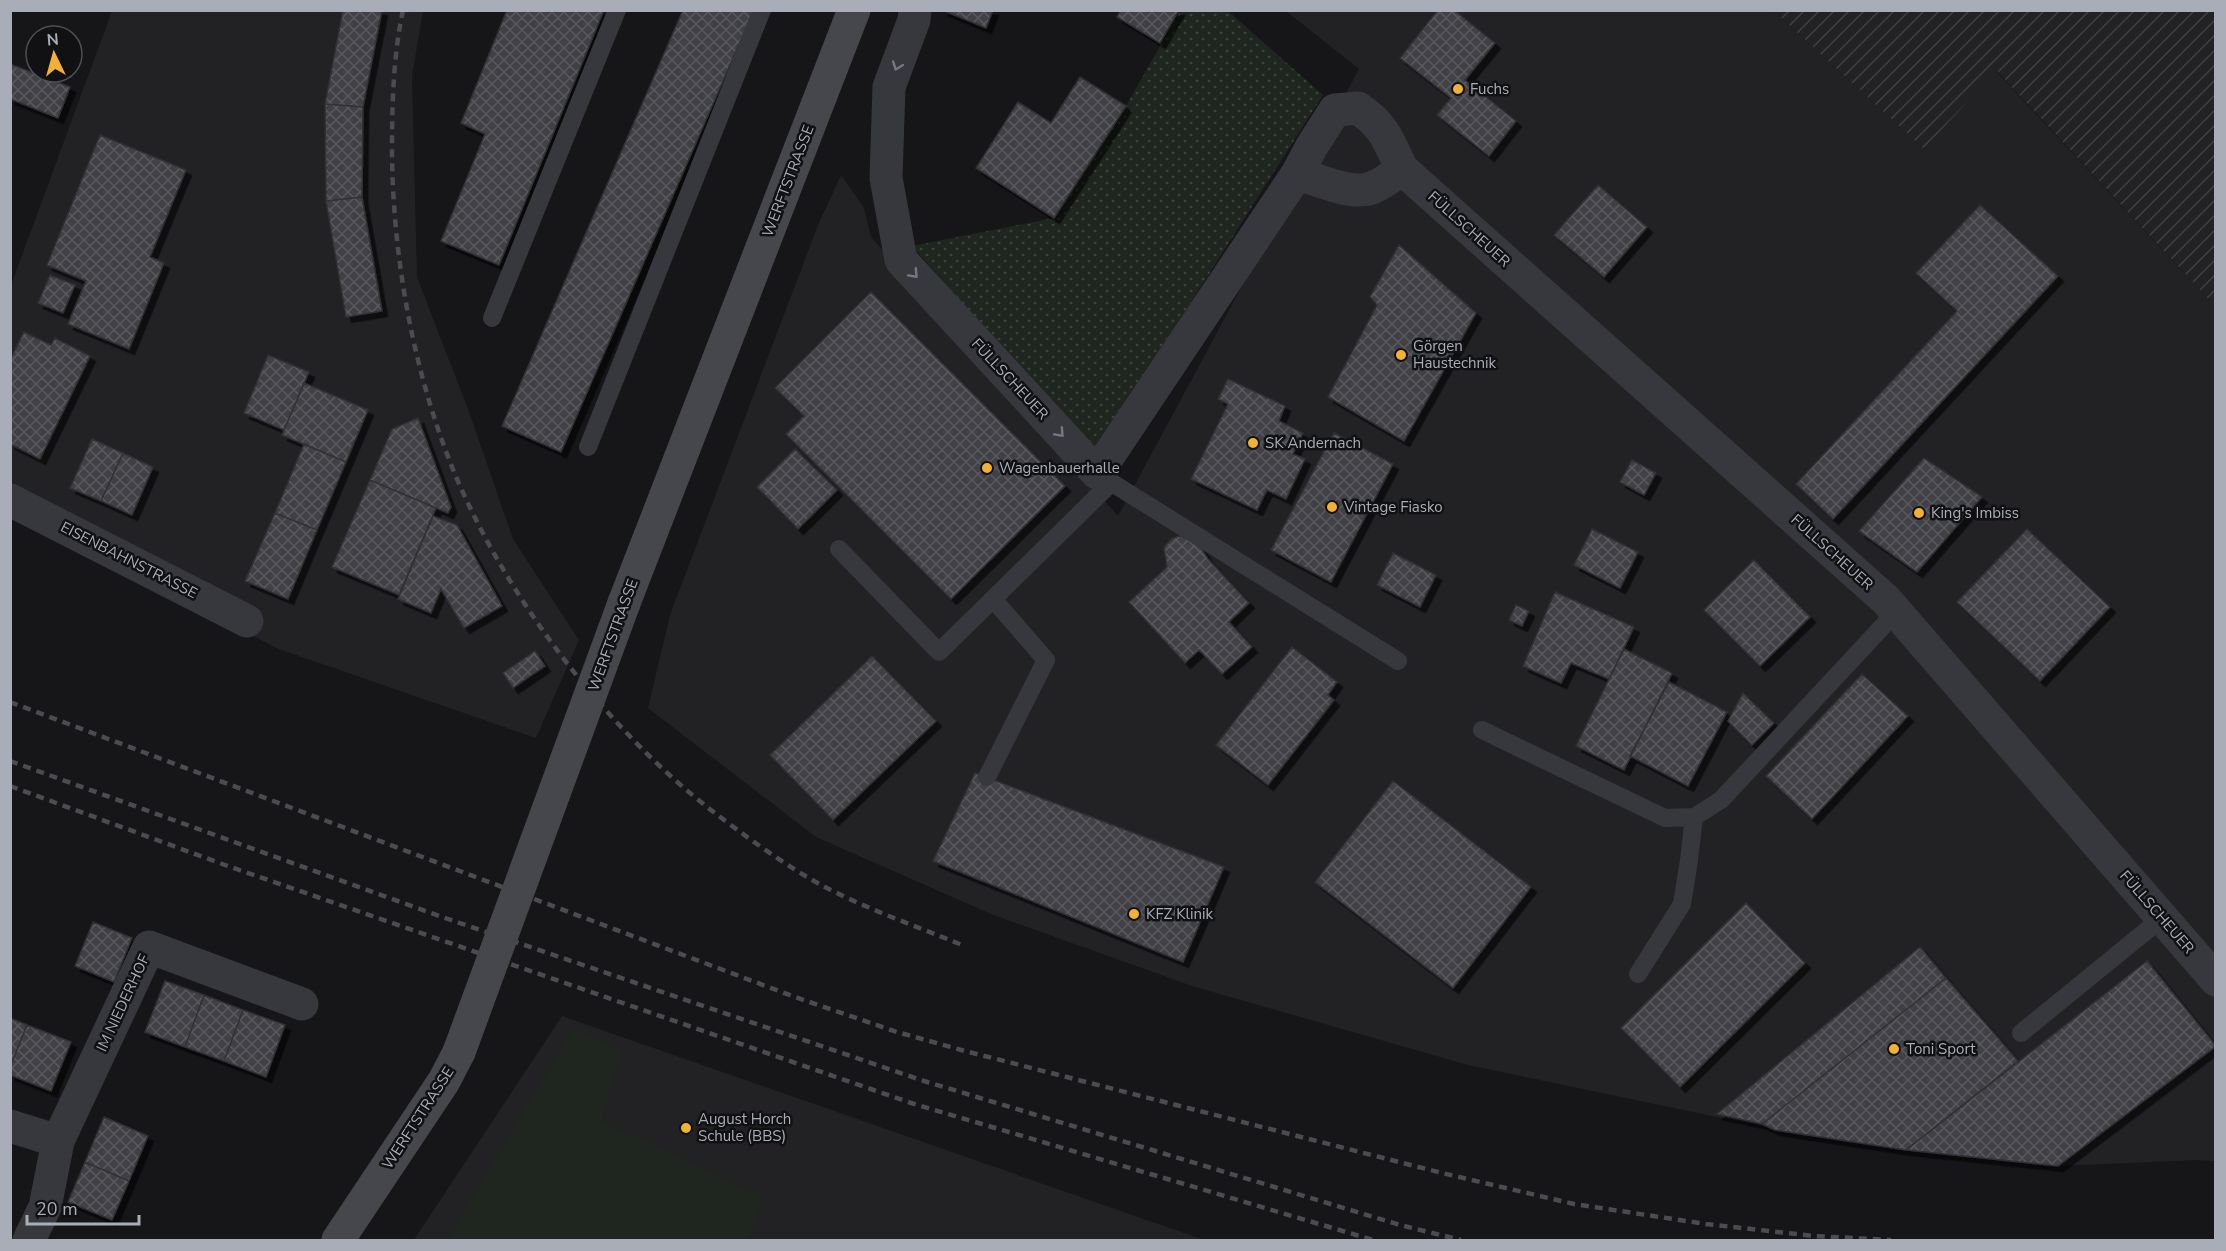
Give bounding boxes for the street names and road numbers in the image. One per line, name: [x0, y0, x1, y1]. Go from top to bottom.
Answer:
street label: WERFTSTRASSE: [757, 122, 819, 240]
street label: FÜLLSCHEUER: [1424, 187, 1514, 271]
street label: FÜLLSCHEUER: [967, 334, 1053, 424]
street label: FÜLLSCHEUER: [1787, 510, 1877, 594]
street label: EISENBAHNSTRASSE: [57, 517, 201, 603]
street label: WERFTSTRASSE: [583, 576, 643, 694]
street label: FÜLLSCHEUER: [2115, 866, 2199, 958]
street label: IM NIEDERHOF: [92, 951, 154, 1055]
street label: WERFTSTRASSE: [377, 1063, 459, 1173]

